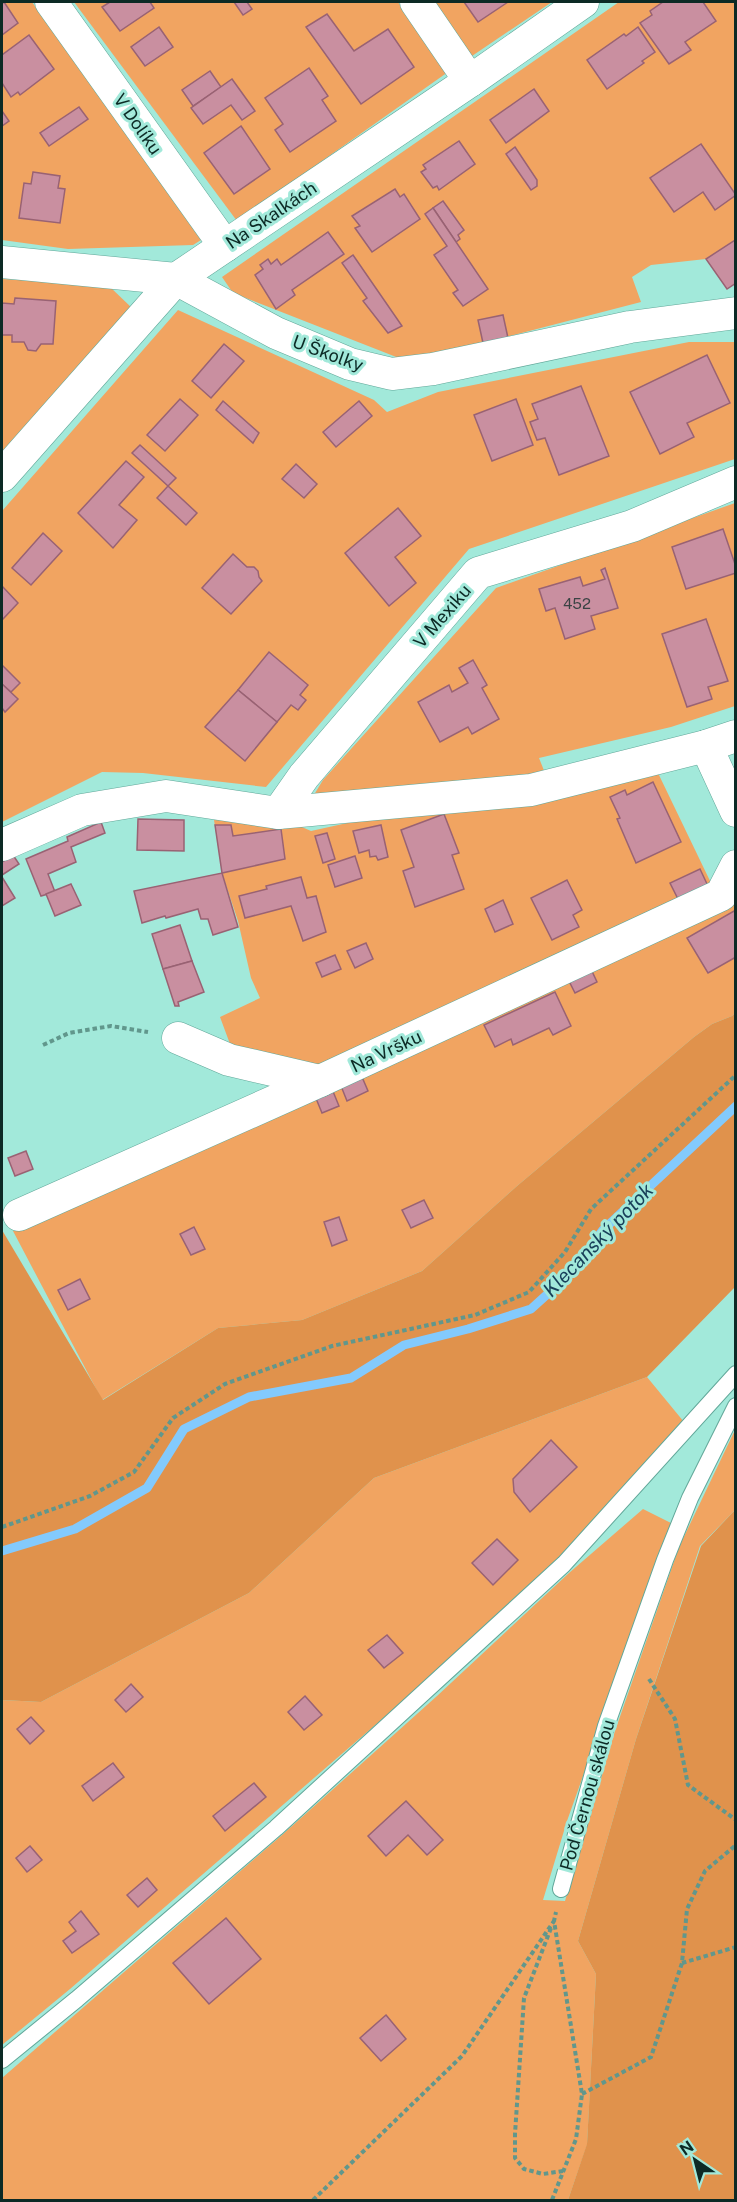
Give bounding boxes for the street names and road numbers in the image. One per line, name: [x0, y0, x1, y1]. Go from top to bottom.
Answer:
street label: V Dolíku: [110, 90, 166, 158]
street label: Na Skalkách: [222, 177, 320, 253]
street label: U Školky: [290, 330, 367, 376]
street label: V Mexiku: [409, 580, 475, 652]
street label: Na Vršku: [347, 1025, 425, 1077]
street label: Pod Černou skálou: [555, 1717, 619, 1873]

